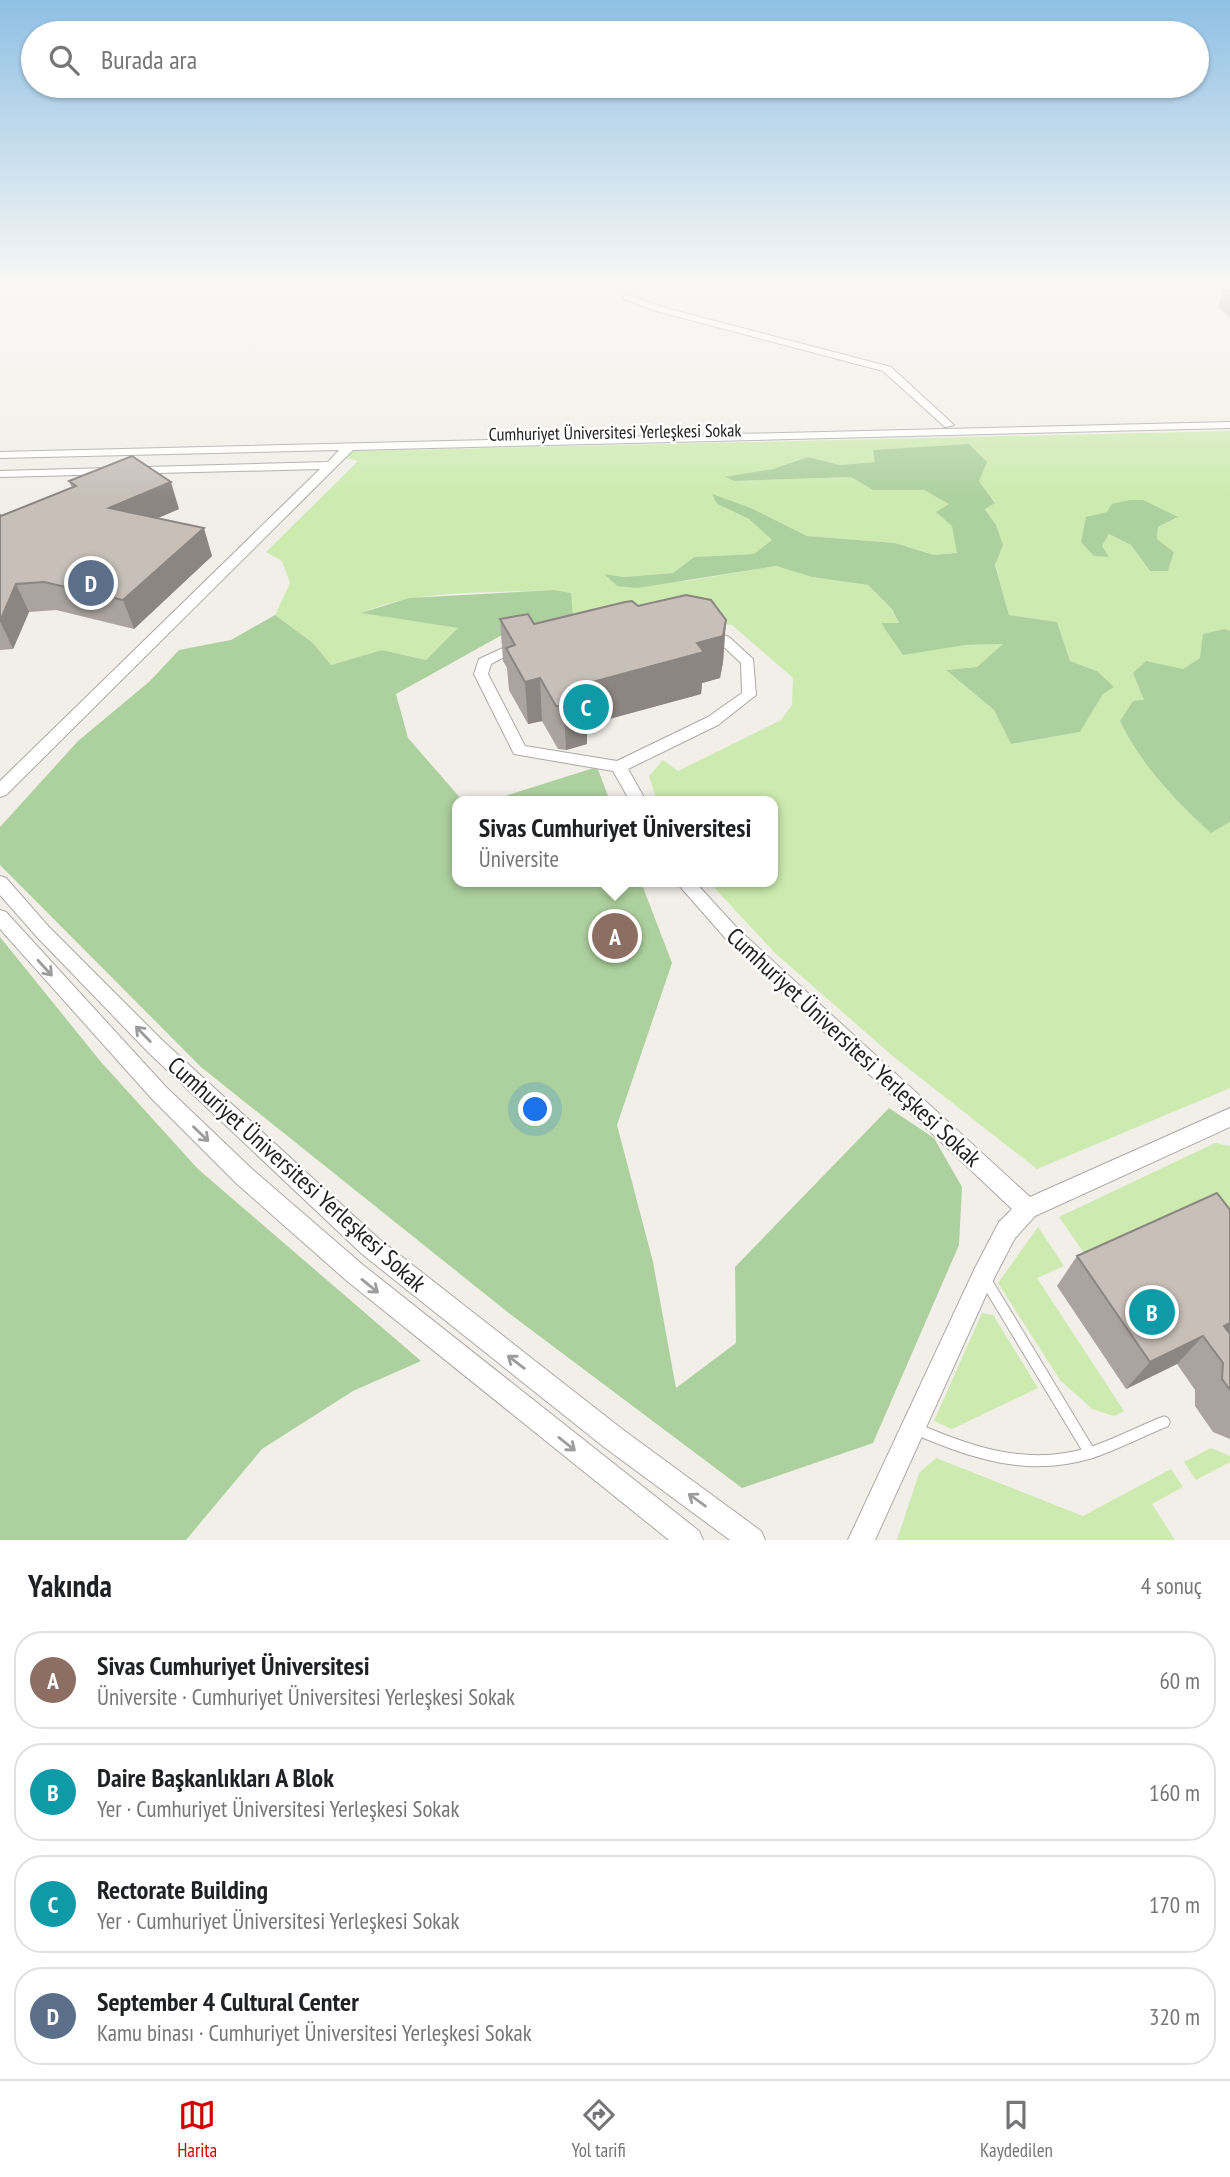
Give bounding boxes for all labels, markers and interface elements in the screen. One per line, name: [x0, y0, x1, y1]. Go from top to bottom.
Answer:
search box: [21, 21, 1209, 98]
icon: search: [45, 41, 83, 79]
text: Burada ara: [101, 43, 197, 76]
street label: Cumhuriyet Üniversitesi Yerleşkesi Sokak: [488, 418, 742, 446]
pin: D: [68, 557, 114, 609]
pin: C: [563, 681, 609, 733]
popup: [452, 796, 778, 887]
text: Sivas Cumhuriyet Üniversitesi: [479, 811, 751, 844]
text: Üniversite: [479, 844, 559, 873]
pin: A: [592, 910, 638, 962]
street label: Cumhuriyet Üniversitesi Yerleşkesi Sokak: [720, 921, 988, 1174]
one-way arrow: [37, 959, 54, 976]
one-way arrow: [135, 1026, 152, 1043]
street label: Cumhuriyet Üniversitesi Yerleşkesi Sokak: [161, 1050, 433, 1299]
your location: [518, 1092, 552, 1126]
one-way arrow: [192, 1125, 209, 1142]
one-way arrow: [361, 1278, 379, 1293]
pin: B: [1129, 1286, 1175, 1338]
one-way arrow: [508, 1354, 526, 1369]
one-way arrow: [557, 1436, 575, 1451]
one-way arrow: [688, 1492, 707, 1507]
text: Yakında: [28, 1566, 112, 1605]
text: 4 sonuç: [1141, 1571, 1202, 1600]
text: Sivas Cumhuriyet Üniversitesi: [97, 1649, 369, 1682]
text: A: [47, 1666, 59, 1695]
text: 60 m: [1159, 1666, 1200, 1695]
text: Üniversite · Cumhuriyet Üniversitesi Yerleşkesi Sokak: [97, 1682, 515, 1711]
text: Daire Başkanlıkları A Blok: [97, 1761, 334, 1794]
text: B: [47, 1778, 59, 1807]
text: 160 m: [1149, 1778, 1200, 1807]
text: Yer · Cumhuriyet Üniversitesi Yerleşkesi Sokak: [97, 1794, 459, 1823]
text: Rectorate Building: [97, 1873, 268, 1906]
text: C: [48, 1890, 58, 1919]
text: 170 m: [1149, 1890, 1200, 1919]
text: Yer · Cumhuriyet Üniversitesi Yerleşkesi Sokak: [97, 1906, 459, 1935]
text: September 4 Cultural Center: [97, 1985, 359, 2018]
text: D: [47, 2002, 59, 2031]
text: 320 m: [1149, 2002, 1200, 2031]
text: Kamu binası · Cumhuriyet Üniversitesi Yerleşkesi Sokak: [97, 2018, 532, 2047]
tab: Harita: [177, 2096, 217, 2162]
tab: Yol tarifi: [571, 2096, 626, 2162]
tab: Kaydedilen: [980, 2096, 1053, 2162]

